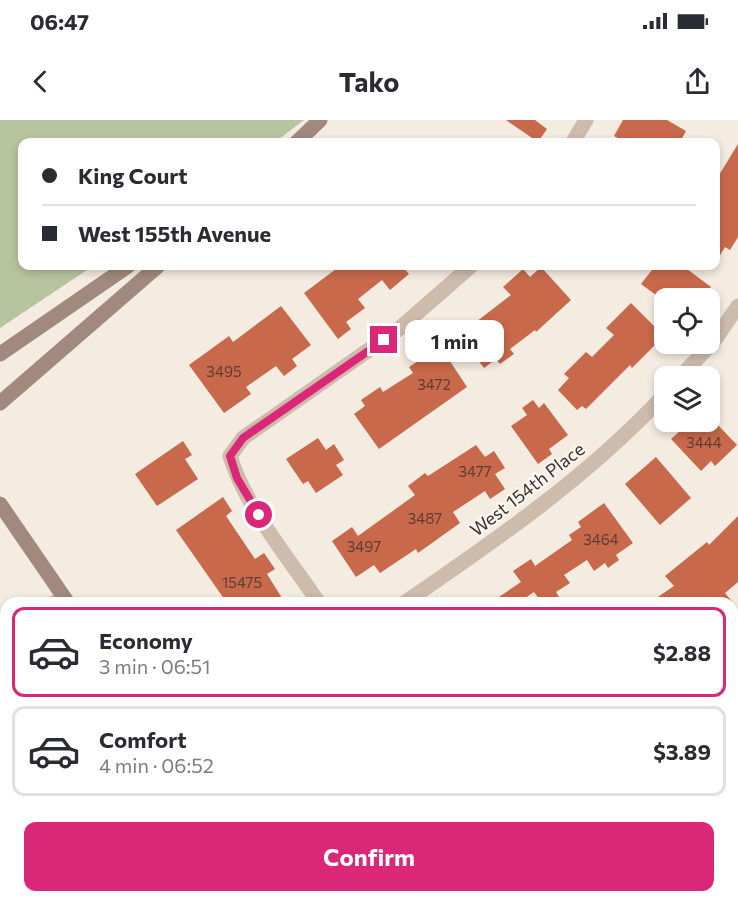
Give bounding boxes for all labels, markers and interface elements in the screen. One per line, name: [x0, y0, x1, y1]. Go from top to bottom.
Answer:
text: 06:47: [30, 8, 89, 35]
icon: back: [24, 65, 57, 98]
text: Tako: [339, 65, 399, 98]
icon: share: [681, 65, 714, 98]
text: King Court: [78, 162, 188, 189]
text: West 155th Avenue: [78, 220, 271, 247]
map controls: [654, 288, 720, 432]
button: locate: [654, 288, 720, 354]
callout: 1 min: [405, 319, 504, 361]
route end: [370, 326, 397, 353]
text: 1 min: [431, 329, 478, 353]
house number: 3495: [206, 362, 242, 380]
button: layers: [654, 366, 720, 432]
house number: 3472: [417, 375, 451, 393]
house number: 3444: [686, 433, 722, 451]
street label: West 154th Place: [465, 437, 589, 541]
house number: 3477: [458, 462, 492, 480]
route start: [245, 501, 272, 528]
house number: 3487: [408, 509, 442, 527]
house number: 3464: [583, 530, 619, 548]
house number: 3497: [347, 537, 381, 555]
house number: 15475: [222, 573, 262, 591]
icon: car: [27, 625, 81, 679]
text: Economy: [99, 627, 193, 654]
text: $2.88: [653, 639, 711, 666]
text: 3 min · 06:51: [99, 654, 211, 678]
icon: car: [27, 724, 81, 778]
text: Comfort: [99, 726, 187, 753]
text: $3.89: [653, 738, 711, 765]
text: 4 min · 06:52: [99, 753, 214, 777]
button: Confirm: [24, 822, 714, 891]

